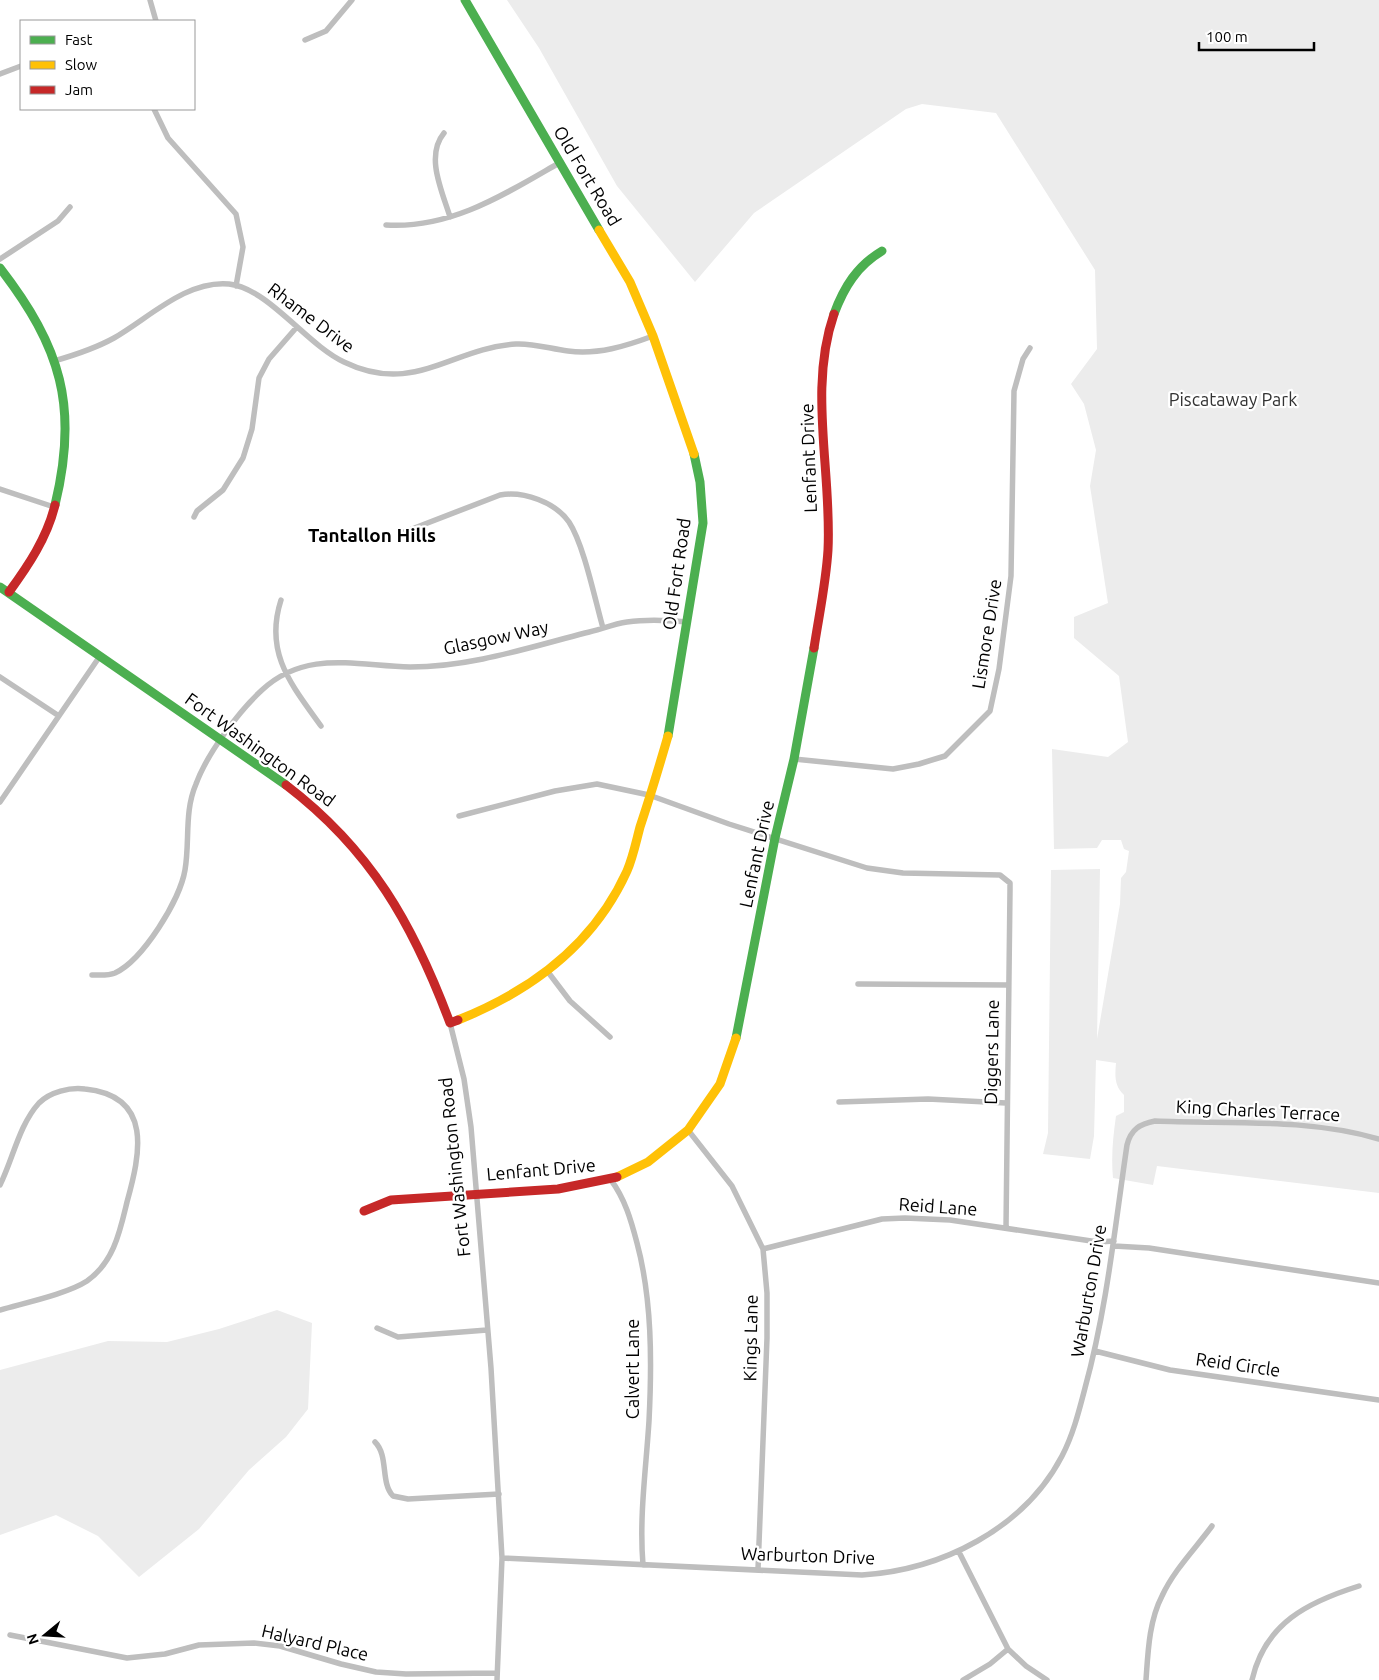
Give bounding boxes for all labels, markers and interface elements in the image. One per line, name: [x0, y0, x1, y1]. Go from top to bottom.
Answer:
legend: [20, 20, 195, 110]
scale bar: [1199, 20, 1314, 52]
text: 100 m: [1206, 28, 1248, 45]
text: Fast: [65, 31, 93, 48]
text: Slow: [65, 56, 98, 73]
text: Jam: [65, 81, 93, 98]
street label: Old Fort Road: [550, 122, 625, 229]
street label: Rhame Drive: [264, 278, 359, 356]
park label: Piscataway Park: [1169, 389, 1297, 409]
street label: Lenfant Drive: [796, 403, 820, 513]
street label: Old Fort Road: [658, 517, 694, 631]
district label: Tantallon Hills: [308, 524, 436, 546]
street label: Lismore Drive: [967, 578, 1005, 690]
street label: Glasgow Way: [441, 616, 550, 658]
street label: Fort Washington Road: [182, 688, 339, 810]
street label: Lenfant Drive: [735, 798, 777, 909]
street label: Diggers Lane: [980, 999, 1002, 1105]
street label: Fort Washington Road: [435, 1077, 473, 1258]
street label: King Charles Terrace: [1175, 1096, 1341, 1124]
street label: Lenfant Drive: [485, 1154, 596, 1184]
street label: Reid Lane: [898, 1193, 978, 1219]
street label: Warburton Drive: [1066, 1223, 1110, 1359]
street label: Kings Lane: [739, 1294, 761, 1382]
street label: Calvert Lane: [622, 1319, 642, 1419]
street label: Reid Circle: [1194, 1348, 1282, 1380]
street label: Warburton Drive: [740, 1543, 876, 1567]
north arrow: [20, 1610, 70, 1660]
street label: Halyard Place: [260, 1620, 371, 1664]
text: N: [23, 1632, 42, 1646]

